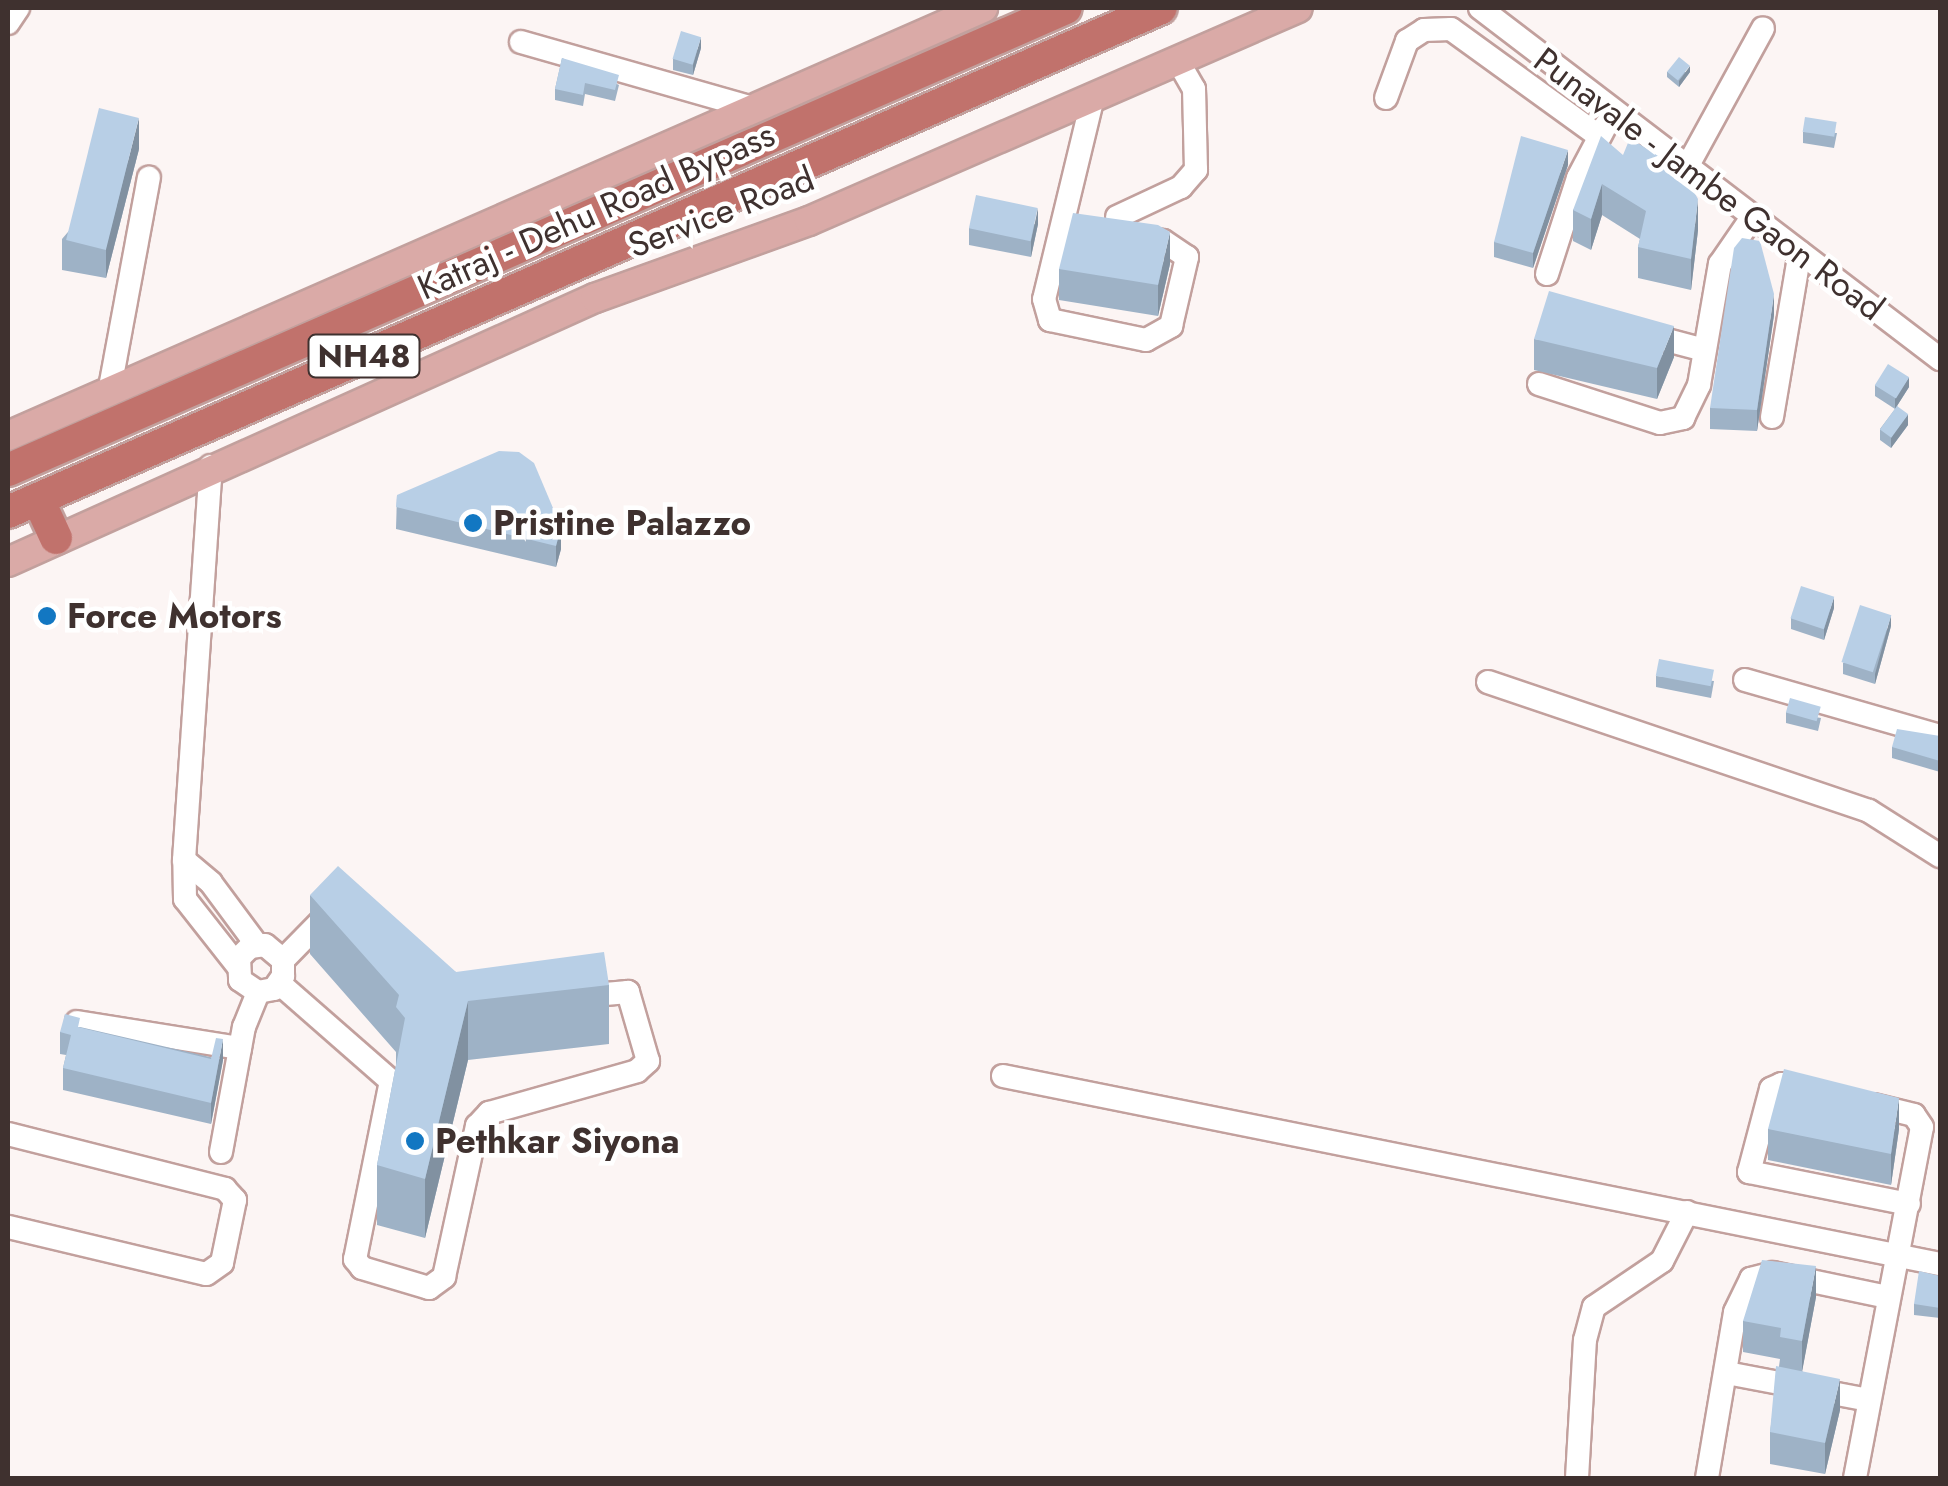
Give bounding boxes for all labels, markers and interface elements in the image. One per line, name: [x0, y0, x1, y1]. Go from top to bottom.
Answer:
street label: Punavale - Jambe Gaon Road: [1526, 39, 1892, 329]
street label: Katraj - Dehu Road Bypass: [411, 113, 781, 309]
street label: Service Road: [622, 157, 820, 267]
road number: NH48: [306, 329, 422, 383]
place label: Pristine Palazzo: [493, 502, 751, 544]
marker: Pristine Palazzo: [462, 512, 484, 534]
place label: Force Motors: [67, 595, 282, 637]
marker: Force Motors: [36, 605, 58, 627]
place label: Pethkar Siyona: [435, 1120, 680, 1162]
marker: Pethkar Siyona: [404, 1130, 426, 1152]

